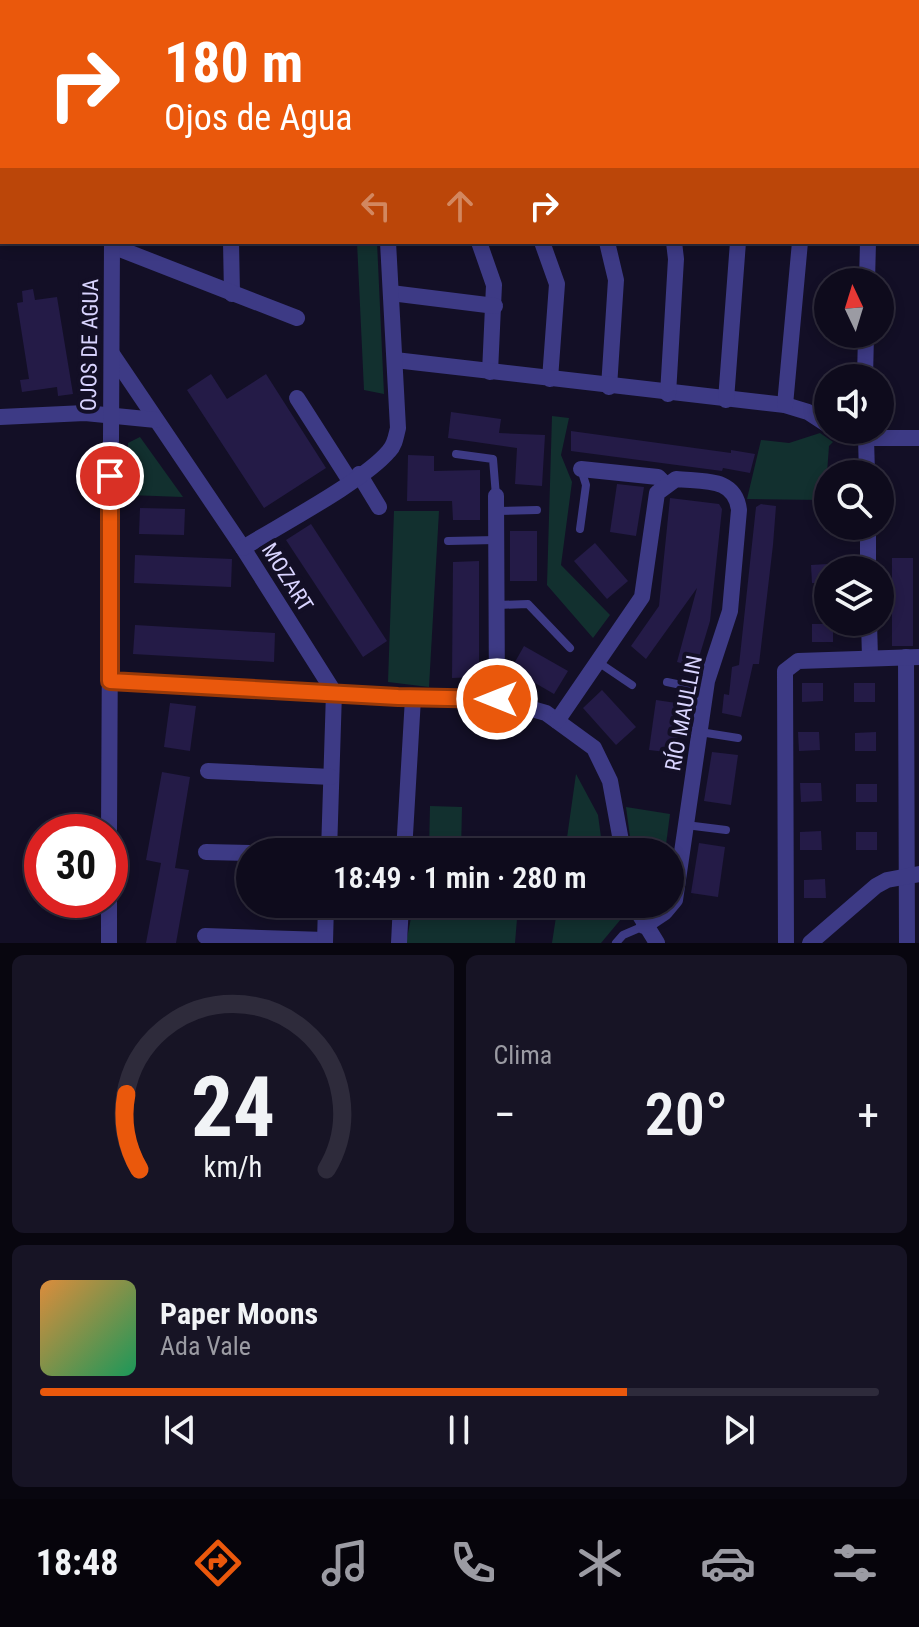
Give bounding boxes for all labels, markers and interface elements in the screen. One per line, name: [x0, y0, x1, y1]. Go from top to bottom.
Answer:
text: 180 m: [164, 30, 303, 96]
icon: right: [32, 32, 136, 136]
text: Ojos de Agua: [164, 97, 353, 139]
icon: left: [354, 184, 398, 228]
icon: ahead: [438, 184, 482, 228]
icon: right: [522, 184, 566, 228]
north arrow: [814, 268, 894, 348]
map controls: [814, 268, 894, 636]
street label: OJOS DE AGUA: [76, 278, 103, 411]
button: sound: [814, 364, 894, 444]
pin: [76, 442, 144, 510]
icon: arrive: [88, 454, 132, 498]
button: search: [814, 460, 894, 540]
street label: MOZART: [257, 538, 318, 616]
button: layers: [814, 556, 894, 636]
street label: RÍO MAULLIN: [660, 653, 707, 773]
position arrow: [455, 657, 539, 741]
speed limit sign: 30: [24, 814, 128, 918]
text: 18:49 · 1 min · 280 m: [333, 860, 587, 895]
text: Clima: [494, 1040, 552, 1070]
text: 24: [191, 1059, 275, 1156]
text: 20°: [645, 1079, 728, 1150]
text: −: [494, 1089, 516, 1141]
text: +: [857, 1089, 879, 1141]
text: km/h: [203, 1150, 262, 1184]
text: Paper Moons: [160, 1296, 318, 1331]
text: Ada Vale: [160, 1331, 251, 1361]
icon: previous: [158, 1408, 202, 1452]
icon: pause: [437, 1408, 481, 1452]
icon: next: [717, 1408, 761, 1452]
icon: directions: [190, 1535, 246, 1591]
icon: music: [317, 1535, 373, 1591]
icon: phone: [445, 1535, 501, 1591]
icon: climate: [572, 1535, 628, 1591]
icon: car: [700, 1535, 756, 1591]
icon: filters: [827, 1535, 883, 1591]
text: 18:48: [36, 1542, 118, 1584]

